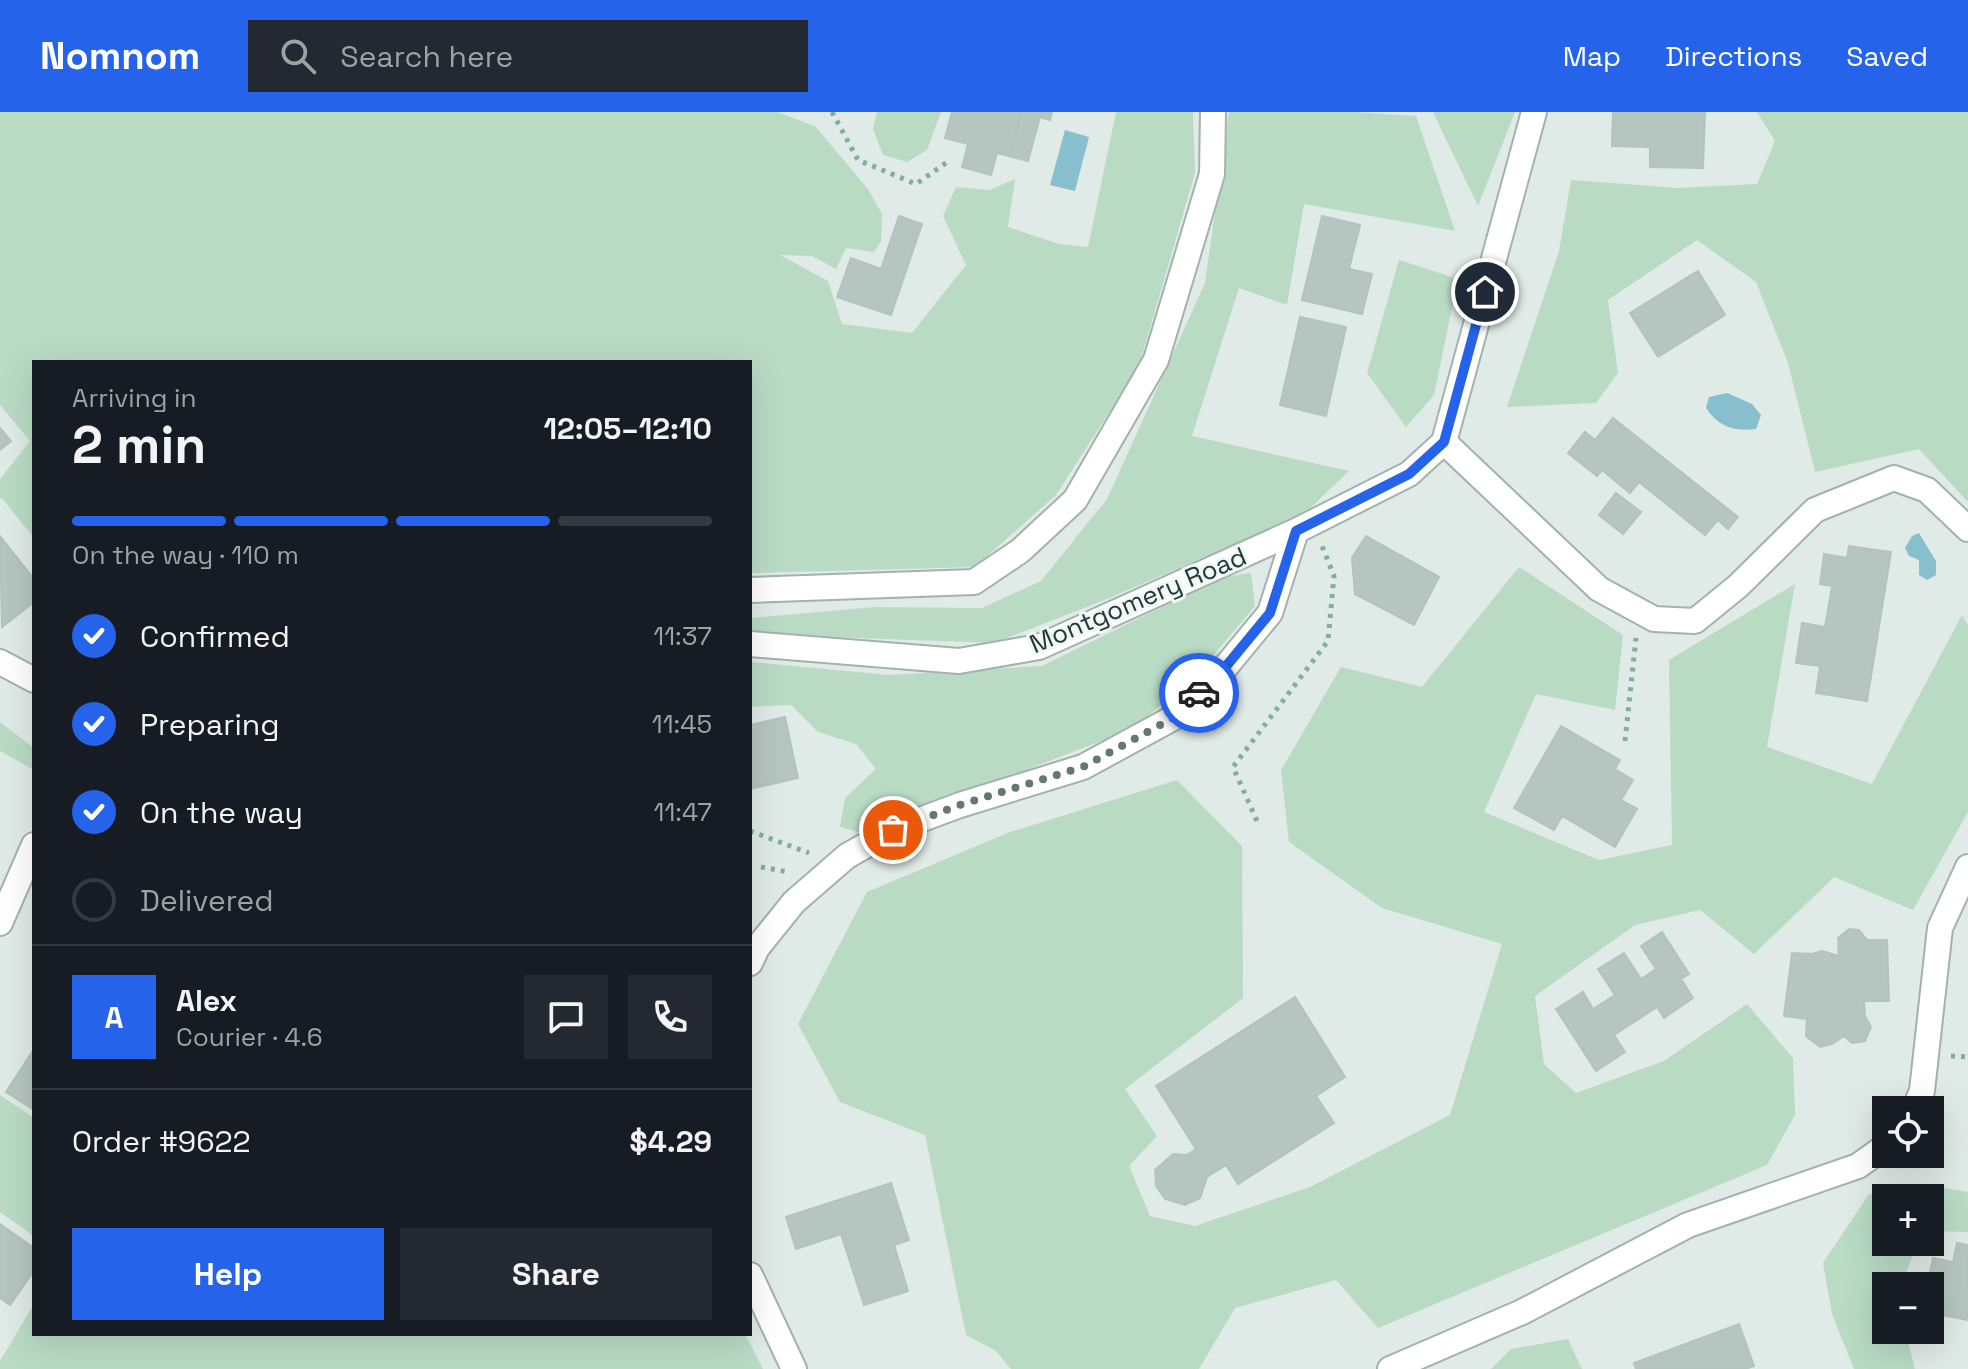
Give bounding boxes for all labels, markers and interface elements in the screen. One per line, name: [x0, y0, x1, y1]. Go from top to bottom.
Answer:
search box: [248, 20, 808, 92]
text: Nomnom: [40, 32, 200, 80]
icon: search: [276, 34, 320, 78]
text: Search here: [340, 37, 513, 76]
text: Map: [1563, 38, 1621, 74]
text: Directions: [1665, 38, 1802, 74]
text: Saved: [1846, 38, 1928, 74]
pin: [1451, 258, 1519, 326]
icon: home: [1463, 270, 1507, 314]
text: Arriving in: [72, 381, 196, 415]
text: 12:05–12:10: [543, 409, 712, 448]
text: 2 min: [72, 412, 206, 478]
text: On the way · 110 m: [72, 538, 299, 572]
street label: Montgomery Road: [1024, 539, 1252, 661]
icon: check: [72, 614, 116, 658]
text: Confirmed: [140, 617, 290, 656]
text: 11:37: [653, 619, 712, 653]
courier: [1159, 653, 1239, 733]
icon: car: [1177, 671, 1221, 715]
icon: check: [72, 702, 116, 746]
text: Preparing: [140, 705, 279, 744]
text: 11:45: [652, 707, 712, 741]
icon: check: [72, 790, 116, 834]
text: On the way: [140, 793, 303, 832]
text: 11:47: [654, 795, 712, 829]
pin: [859, 796, 927, 864]
icon: bag: [871, 808, 915, 852]
text: Delivered: [140, 881, 274, 920]
button: chat: [524, 975, 608, 1059]
button: phone: [628, 975, 712, 1059]
text: Alex: [176, 981, 237, 1020]
text: A: [104, 998, 124, 1037]
text: Courier · 4.6: [176, 1020, 323, 1054]
map controls: [1872, 1096, 1944, 1344]
button: locate: [1872, 1096, 1944, 1168]
text: Order #9622: [72, 1122, 251, 1161]
text: $4.29: [630, 1122, 712, 1161]
button: +: [1872, 1184, 1944, 1256]
button: Help: [72, 1228, 384, 1320]
button: Share: [400, 1228, 712, 1320]
button: −: [1872, 1272, 1944, 1344]

